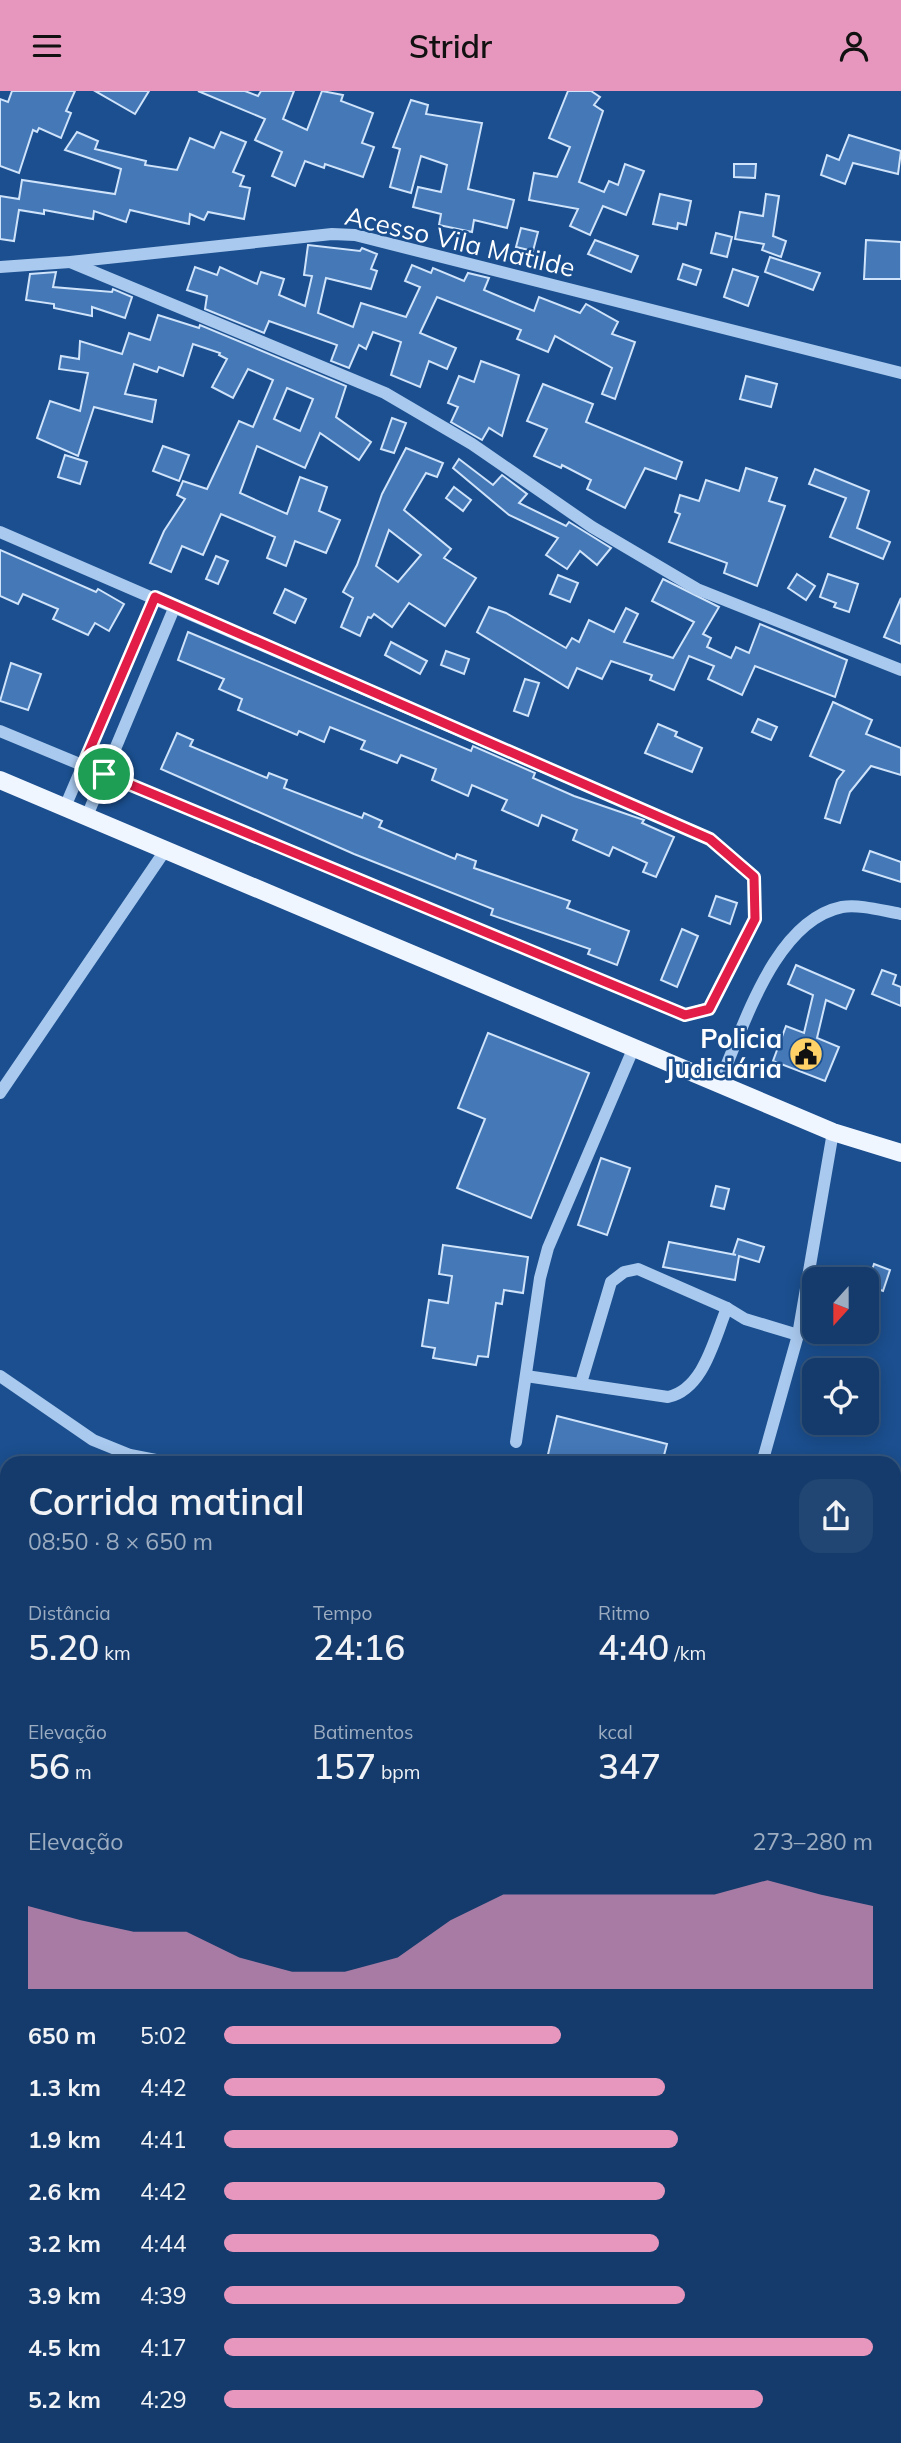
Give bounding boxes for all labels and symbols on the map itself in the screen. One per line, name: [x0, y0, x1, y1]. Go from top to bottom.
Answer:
street label: Acesso Vila Matilde: [342, 199, 578, 284]
pin: [74, 744, 134, 804]
place label: Policia Judiciária: [665, 1022, 782, 1085]
public building icon: Policia Judiciária: [787, 1035, 825, 1073]
north arrow: [802, 1267, 878, 1344]

